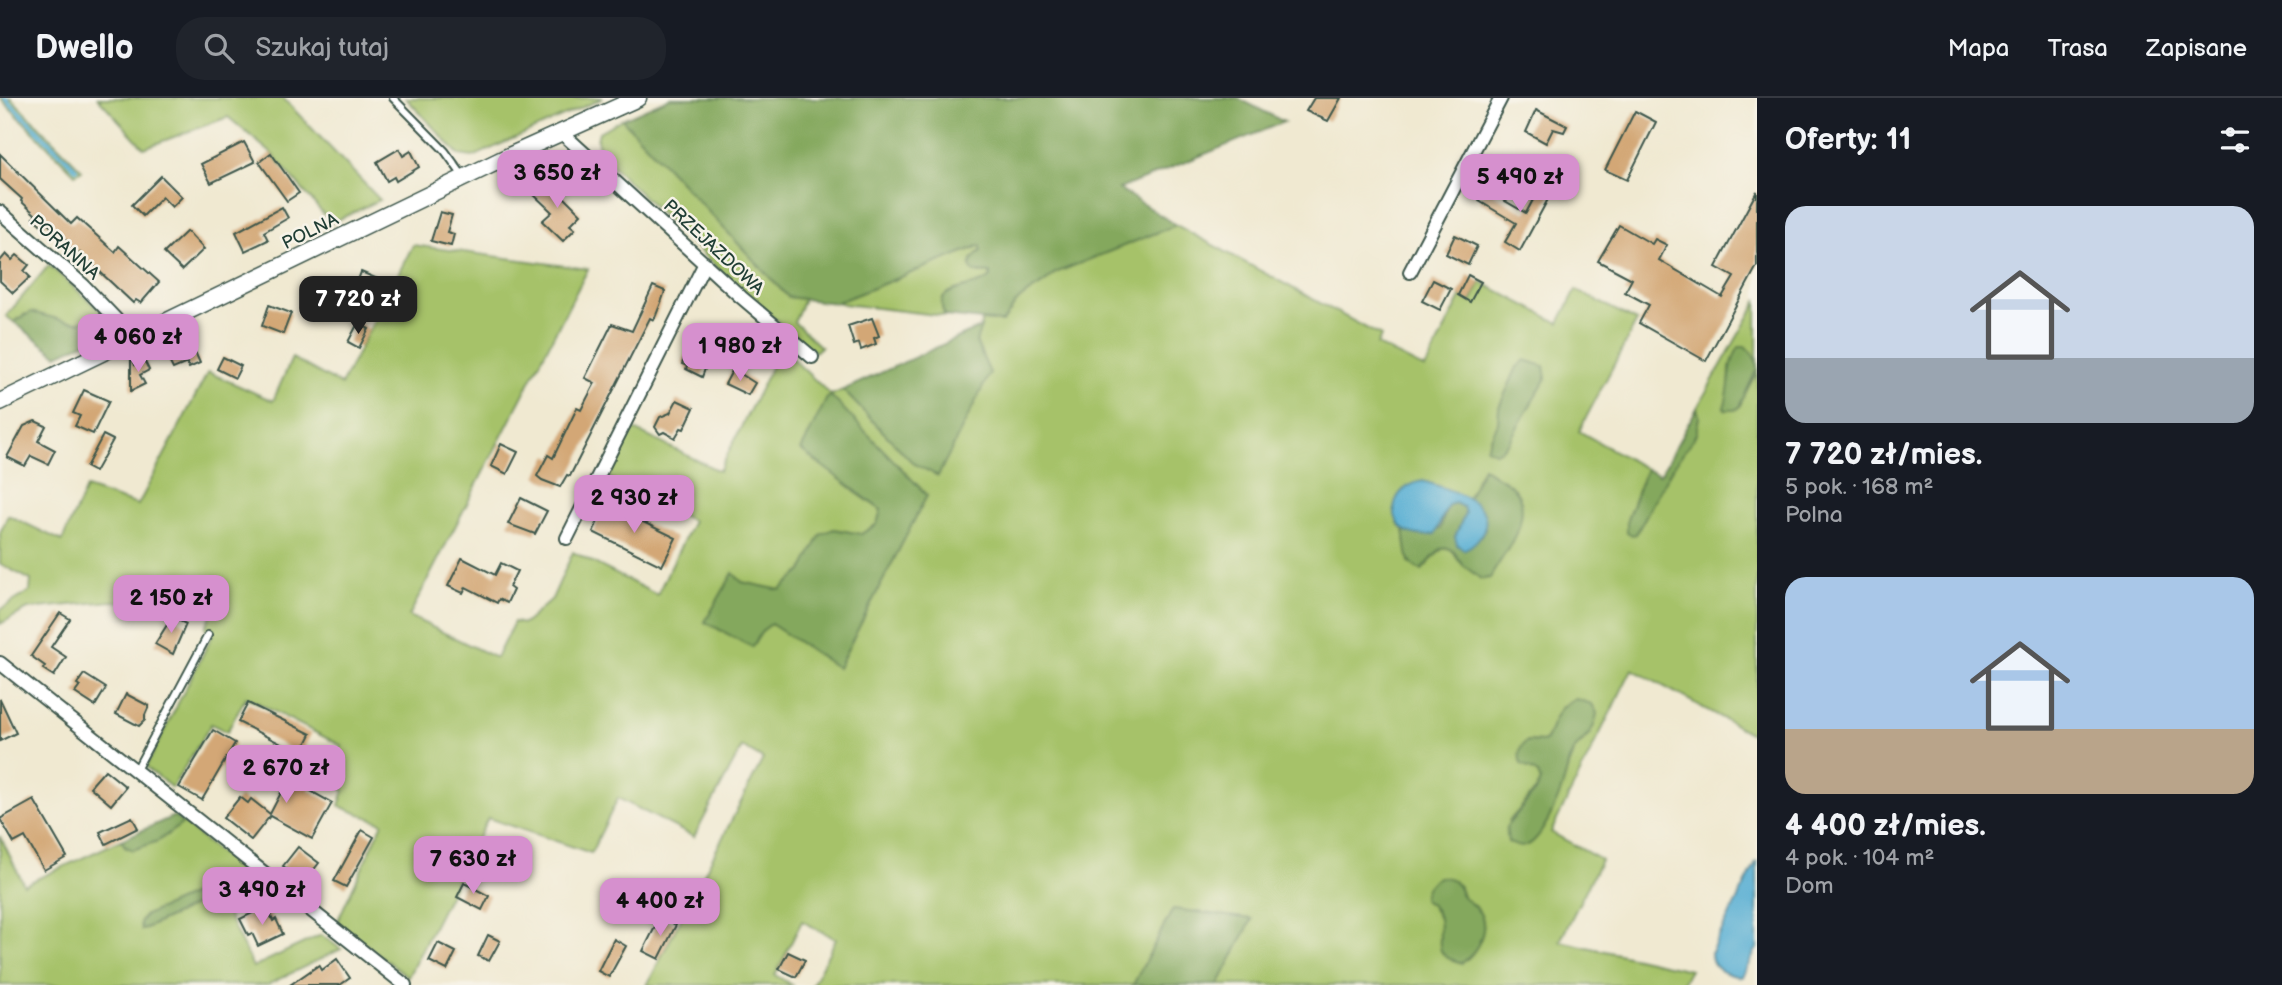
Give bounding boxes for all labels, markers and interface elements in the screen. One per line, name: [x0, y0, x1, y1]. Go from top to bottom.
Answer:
search box: [176, 17, 666, 80]
text: Dwello: [35, 28, 134, 68]
icon: search: [200, 29, 238, 67]
text: Szukaj tutaj: [256, 33, 389, 64]
text: Mapa: [1948, 34, 2009, 63]
text: Trasa: [2047, 34, 2108, 63]
text: Zapisane: [2146, 34, 2247, 63]
icon: filters: [2216, 121, 2254, 159]
text: Oferty: 11: [1785, 122, 1911, 158]
pin: 3 650 zł: [485, 150, 629, 210]
pin: 5 490 zł: [1448, 155, 1592, 214]
text: 3 650 zł: [513, 159, 601, 187]
text: 5 490 zł: [1476, 163, 1564, 191]
street label: PRZEJAZDOWA: [659, 195, 768, 299]
street label: POLNA: [279, 209, 342, 254]
street label: PORANNA: [25, 210, 104, 284]
icon: home: [1957, 252, 2083, 378]
pin: 7 720 zł: [286, 276, 430, 336]
text: 7 720 zł: [315, 285, 401, 313]
pin: 4 060 zł: [66, 314, 210, 374]
text: 4 060 zł: [94, 323, 182, 351]
pin: 1 980 zł: [668, 324, 812, 383]
text: 1 980 zł: [698, 332, 782, 360]
text: 7 720 zł/mies.: [1785, 437, 1982, 473]
text: 5 pok. · 168 m²: [1785, 473, 1934, 501]
pin: 2 930 zł: [562, 476, 706, 535]
text: 2 930 zł: [590, 484, 678, 512]
text: Polna: [1785, 501, 1843, 529]
pin: 2 150 zł: [99, 575, 243, 635]
text: 2 150 zł: [129, 584, 213, 612]
icon: home: [1957, 623, 2083, 749]
pin: 2 670 zł: [214, 746, 358, 805]
text: 2 670 zł: [242, 754, 330, 782]
text: 4 400 zł/mies.: [1785, 808, 1986, 844]
pin: 7 630 zł: [401, 836, 545, 896]
text: 4 pok. · 104 m²: [1785, 844, 1934, 872]
text: 7 630 zł: [430, 845, 516, 873]
pin: 3 490 zł: [190, 868, 334, 927]
text: Dom: [1785, 872, 1834, 900]
text: 3 490 zł: [218, 876, 306, 904]
pin: 4 400 zł: [588, 878, 732, 938]
text: 4 400 zł: [616, 887, 704, 915]

